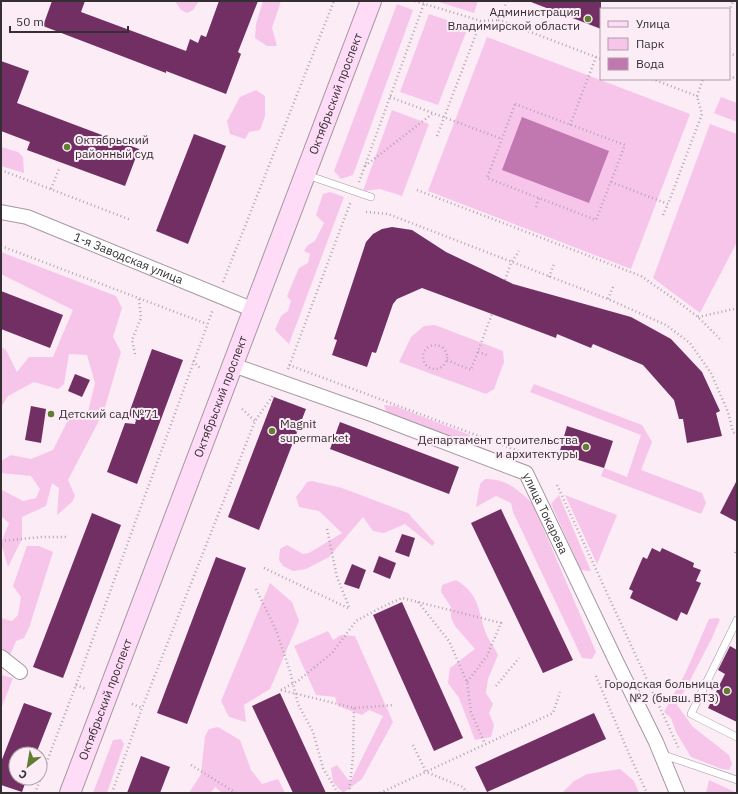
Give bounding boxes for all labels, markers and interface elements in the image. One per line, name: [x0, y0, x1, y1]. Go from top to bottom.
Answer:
place label: Администрация Владимирской области: [448, 4, 580, 33]
scale bar: [10, 8, 128, 34]
legend: [600, 8, 730, 80]
text: 50 m: [16, 14, 44, 29]
marker: Администрация Владимирской области: [583, 14, 593, 24]
text: Улица: [636, 16, 670, 31]
street label: Октябрьский проспект: [305, 30, 365, 157]
text: Парк: [636, 36, 665, 51]
text: Вода: [636, 56, 665, 71]
place label: Октябрьский районный суд: [75, 132, 154, 161]
marker: Октябрьский районный суд: [62, 142, 72, 152]
street label: 1-я Заводская улица: [72, 229, 186, 287]
street label: Октябрьский проспект: [190, 333, 250, 460]
place label: Детский сад №71: [59, 406, 159, 421]
marker: Детский сад №71: [46, 409, 56, 419]
place label: Magnit supermarket: [280, 416, 349, 445]
marker: Magnit supermarket: [267, 426, 277, 436]
place label: Департамент строительства и архитектуры: [418, 432, 579, 461]
marker: Департамент строительства и архитектуры: [581, 442, 591, 452]
street label: улица Токарева: [520, 470, 572, 557]
street label: Октябрьский проспект: [75, 636, 135, 762]
place label: Городская больница №2 (бывш. ВТЗ): [604, 676, 720, 705]
marker: Городская больница №2 (бывш. ВТЗ): [722, 686, 732, 696]
north arrow: [8, 746, 48, 786]
text: С: [16, 767, 30, 782]

